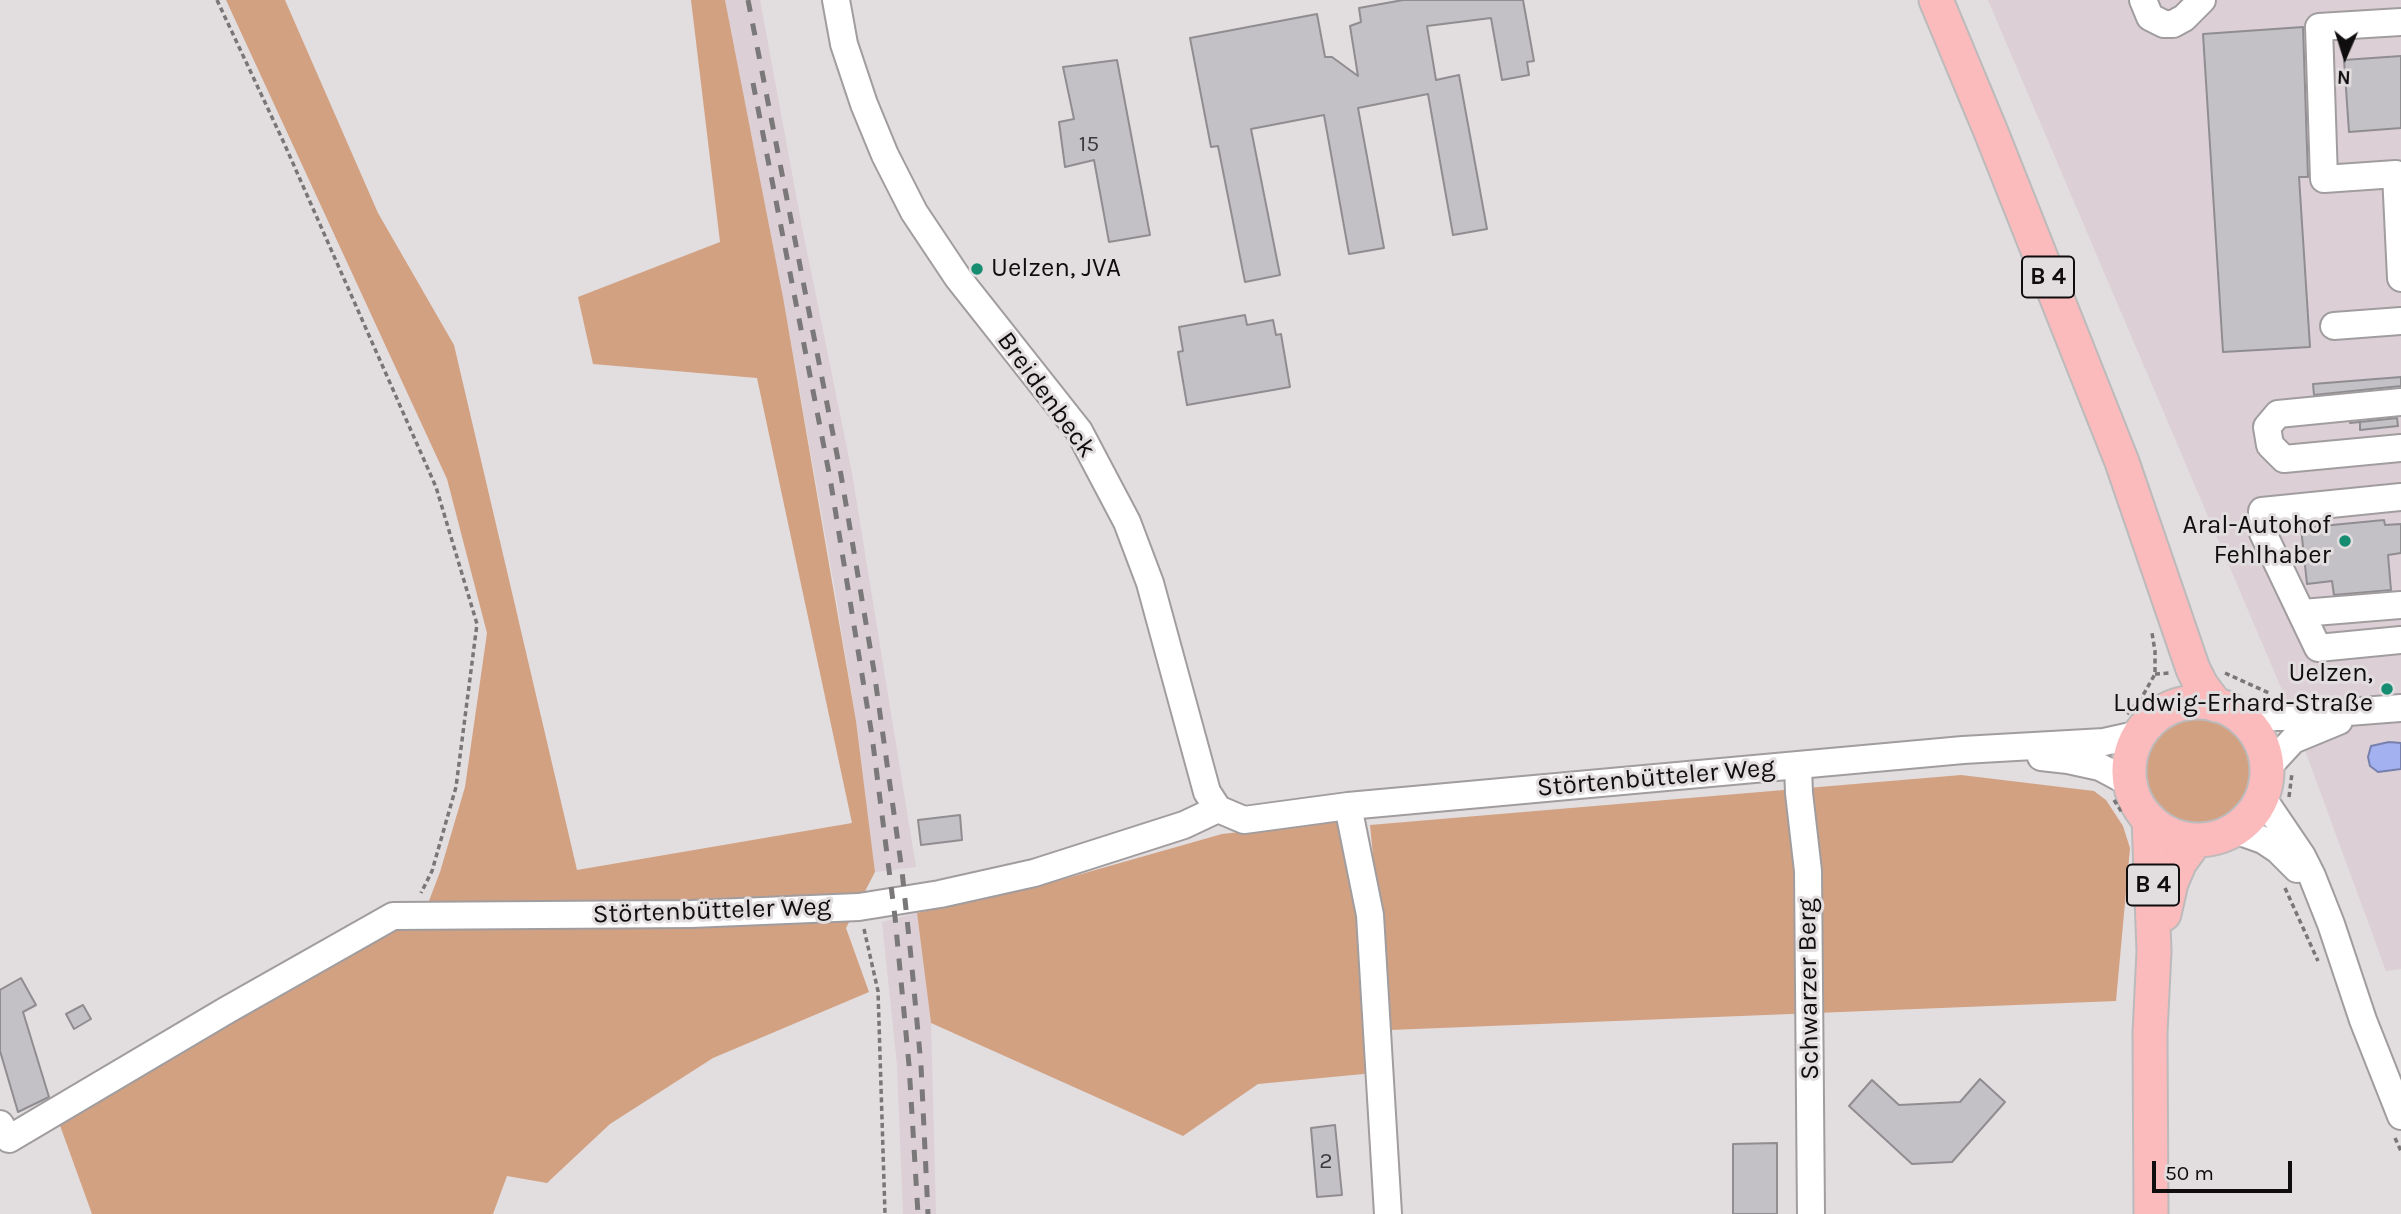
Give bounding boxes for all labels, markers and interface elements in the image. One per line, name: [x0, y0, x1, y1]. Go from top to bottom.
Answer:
north arrow: [2310, 21, 2380, 91]
text: N: [2337, 66, 2351, 88]
house number: 15: [1079, 130, 1099, 158]
place label: Uelzen, JVA: [991, 253, 1121, 285]
road number: B 4: [2022, 256, 2074, 298]
marker: Uelzen, JVA: [969, 261, 985, 277]
street label: Breidenbeck: [990, 326, 1102, 464]
place label: Aral-Autohof Fehlhaber: [2183, 510, 2331, 572]
marker: Aral-Autohof Fehlhaber: [2337, 533, 2353, 549]
place label: Uelzen, Ludwig-Erhard-Straße: [2113, 658, 2373, 720]
marker: Uelzen, Ludwig-Erhard-Straße: [2379, 681, 2395, 697]
street label: Störtenbütteler Weg: [1536, 752, 1776, 804]
road number: B 4: [2127, 864, 2179, 906]
street label: Störtenbütteler Weg: [592, 891, 832, 931]
street label: Schwarzer Berg: [1792, 898, 1826, 1080]
house number: 2: [1319, 1147, 1333, 1175]
scale bar: [2156, 1148, 2296, 1192]
text: 50 m: [2165, 1161, 2214, 1185]

